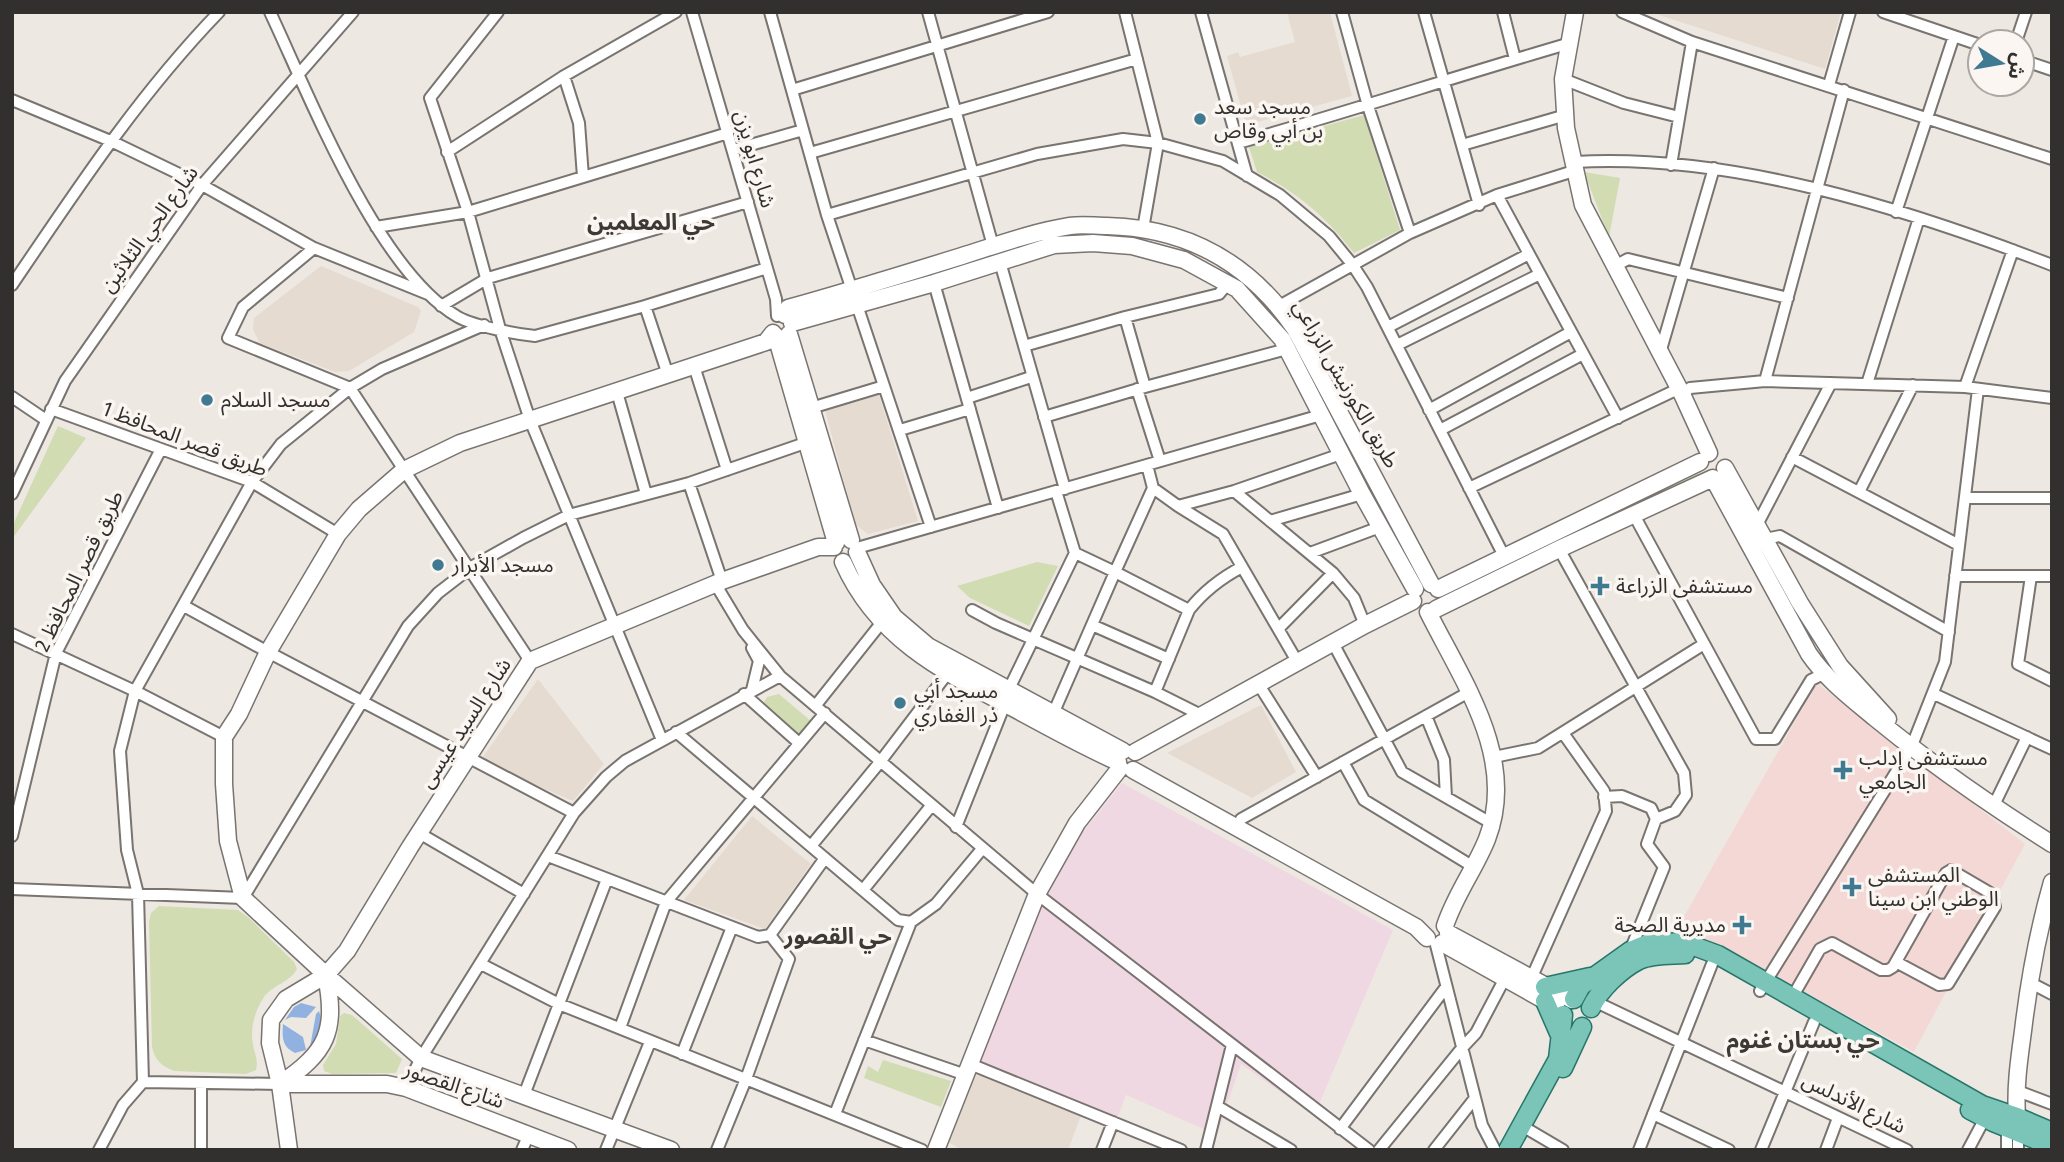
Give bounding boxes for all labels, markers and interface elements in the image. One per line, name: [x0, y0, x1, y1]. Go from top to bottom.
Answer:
north arrow: [1966, 28, 2036, 98]
text: ش: [2003, 51, 2031, 81]
place label: مسجد سعد بن أبي وقاص: [1214, 94, 1323, 147]
street label: شارع ابو يزن: [727, 107, 781, 211]
marker: مسجد سعد بن أبي وقاص: [1192, 111, 1208, 127]
street label: شارع الحي الثلاثين: [94, 161, 206, 299]
district label: حي المعلمين: [587, 208, 715, 240]
street label: طريق الكورنيش الزراعي: [1285, 295, 1405, 474]
place label: مسجد السلام: [221, 387, 330, 416]
marker: مسجد السلام: [199, 392, 215, 408]
street label: طريق قصر المحافظ 1: [99, 396, 271, 482]
street label: طريق قصر المحافظ 2: [29, 486, 129, 656]
place label: مسجد الأبرار: [451, 552, 554, 578]
marker: مسجد الأبرار: [430, 557, 446, 573]
place label: مستشفى الزراعة: [1616, 573, 1753, 599]
marker: مستشفى الزراعة: [1590, 576, 1610, 596]
street label: شارع السيد عيسى: [413, 653, 518, 794]
place label: مسجد أبي ذر الغفاري: [914, 678, 998, 731]
marker: مسجد أبي ذر الغفاري: [892, 695, 908, 711]
place label: مستشفى إدلب الجامعي: [1859, 745, 1988, 798]
marker: مستشفى إدلب الجامعي: [1833, 760, 1853, 780]
place label: المستشفى الوطني ابن سينا: [1868, 862, 1999, 915]
marker: المستشفى الوطني ابن سينا: [1842, 877, 1862, 897]
place label: مديرية الصحة: [1614, 912, 1726, 938]
marker: مديرية الصحة: [1732, 915, 1752, 935]
district label: حي القصور: [783, 922, 892, 954]
district label: حي بستان غنوم: [1726, 1026, 1880, 1058]
street label: شارع القصور: [399, 1055, 508, 1116]
street label: شارع الأندلس: [1797, 1067, 1910, 1141]

